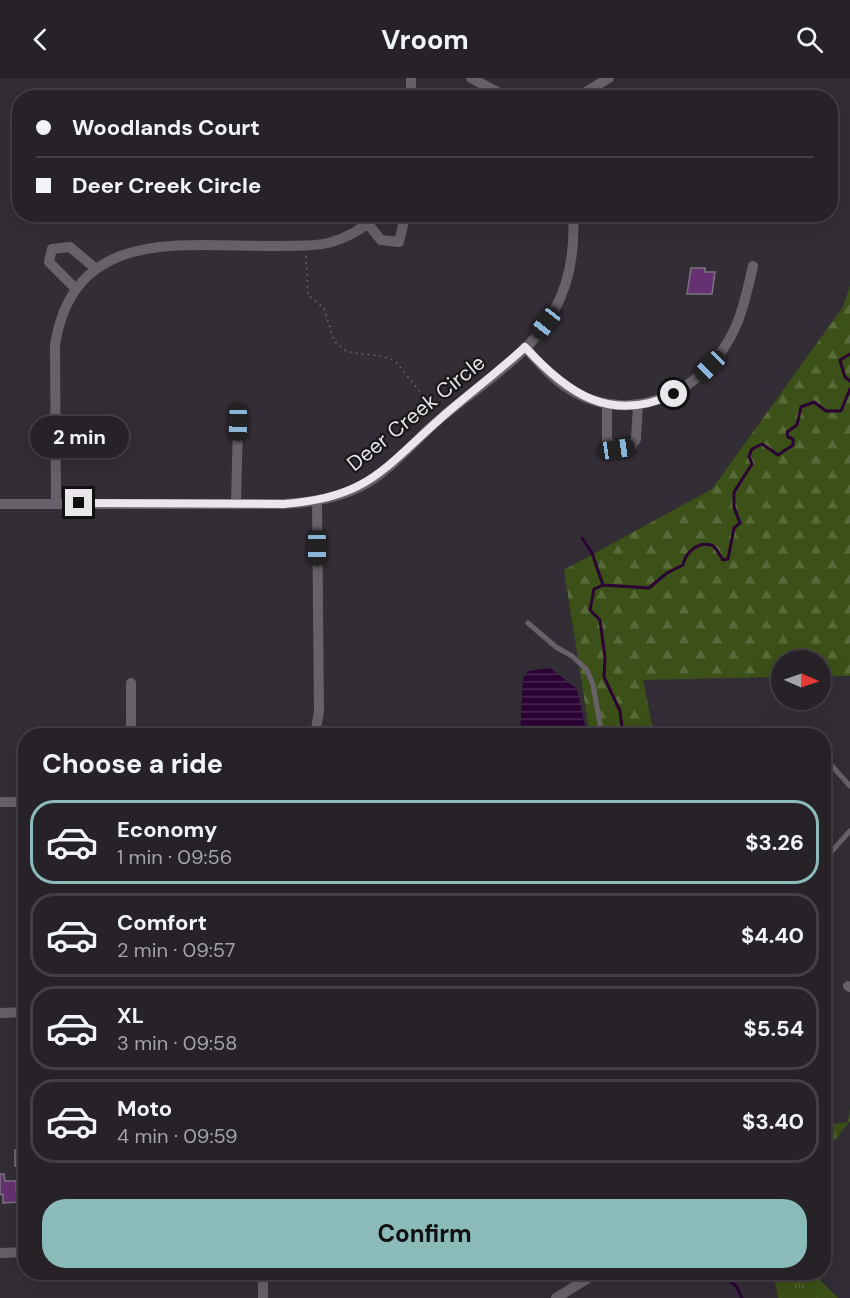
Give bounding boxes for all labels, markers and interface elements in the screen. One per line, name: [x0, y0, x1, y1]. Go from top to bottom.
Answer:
text: Vroom: [381, 22, 469, 57]
icon: back: [24, 23, 57, 56]
icon: search: [793, 23, 826, 56]
text: Woodlands Court: [72, 113, 260, 142]
text: Deer Creek Circle: [72, 171, 261, 200]
car: [528, 303, 564, 343]
car: [691, 347, 729, 385]
street label: Deer Creek Circle: [341, 349, 491, 477]
route start: [660, 380, 687, 407]
car: [229, 405, 247, 441]
callout: 2 min: [29, 416, 128, 458]
text: 2 min: [53, 424, 106, 450]
car: [598, 438, 636, 460]
route end: [65, 489, 92, 516]
car: [308, 530, 326, 566]
north arrow: [771, 650, 831, 710]
map controls: [771, 650, 831, 710]
text: Choose a ride: [42, 746, 223, 781]
icon: car: [45, 815, 99, 869]
text: Economy: [117, 815, 217, 844]
text: $3.26: [745, 828, 804, 857]
text: 1 min · 09:56: [117, 844, 232, 870]
icon: car: [45, 908, 99, 962]
text: Comfort: [117, 908, 207, 937]
text: $4.40: [741, 921, 804, 950]
text: 2 min · 09:57: [117, 937, 235, 963]
icon: car: [45, 1001, 99, 1055]
text: XL: [117, 1001, 144, 1030]
text: $5.54: [743, 1014, 804, 1043]
text: 3 min · 09:58: [117, 1030, 237, 1056]
icon: car: [45, 1094, 99, 1148]
text: Moto: [117, 1094, 172, 1123]
text: $3.40: [742, 1107, 804, 1136]
text: 4 min · 09:59: [117, 1123, 238, 1149]
button: Confirm: [42, 1199, 807, 1268]

